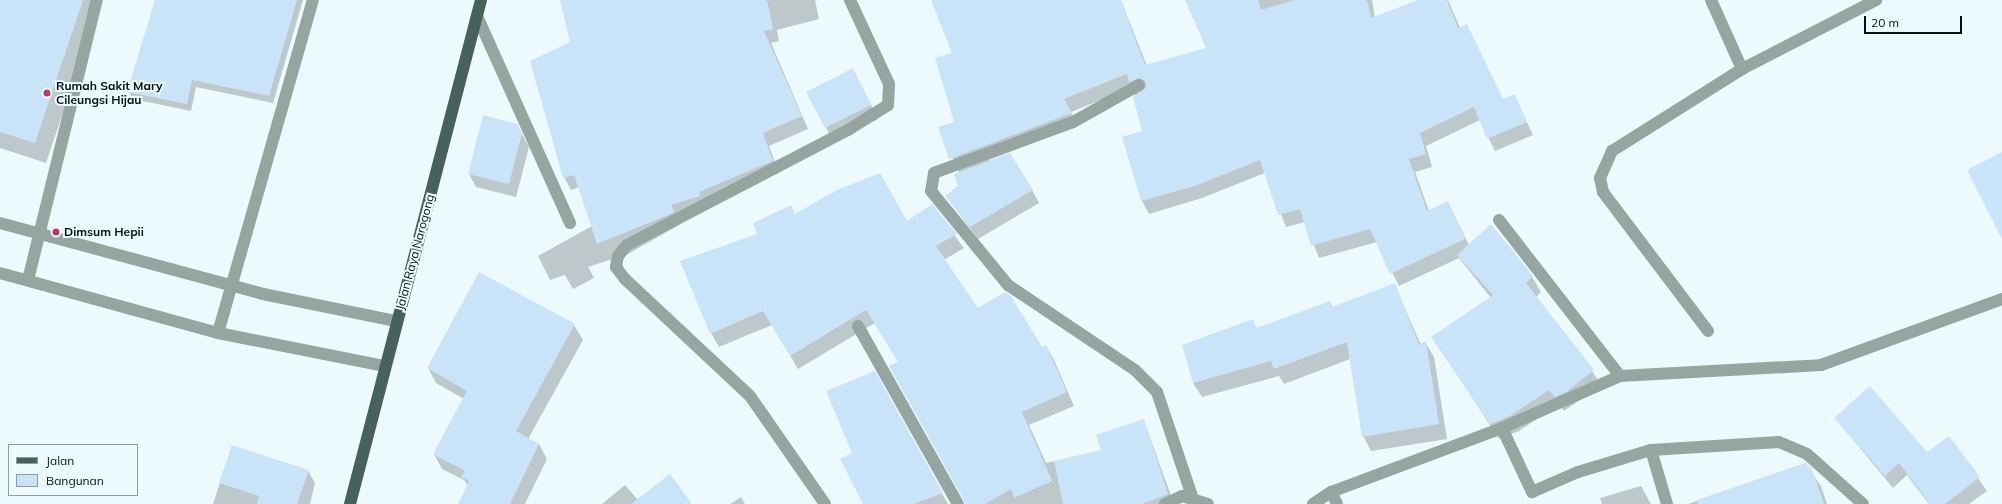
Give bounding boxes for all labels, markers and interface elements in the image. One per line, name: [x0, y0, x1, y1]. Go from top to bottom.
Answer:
scale bar: [1866, 8, 1964, 34]
text: 20 m: [1871, 15, 1899, 30]
place label: Rumah Sakit Mary Cileungsi Hijau: [56, 79, 163, 107]
marker: Rumah Sakit Mary Cileungsi Hijau: [41, 87, 53, 99]
street label: Jalan Raya Narogong: [393, 193, 437, 311]
place label: Dimsum Hepii: [64, 225, 144, 239]
marker: Dimsum Hepii: [51, 227, 61, 237]
legend: [8, 444, 138, 496]
text: Jalan: [46, 453, 74, 468]
text: Bangunan: [46, 473, 104, 488]

